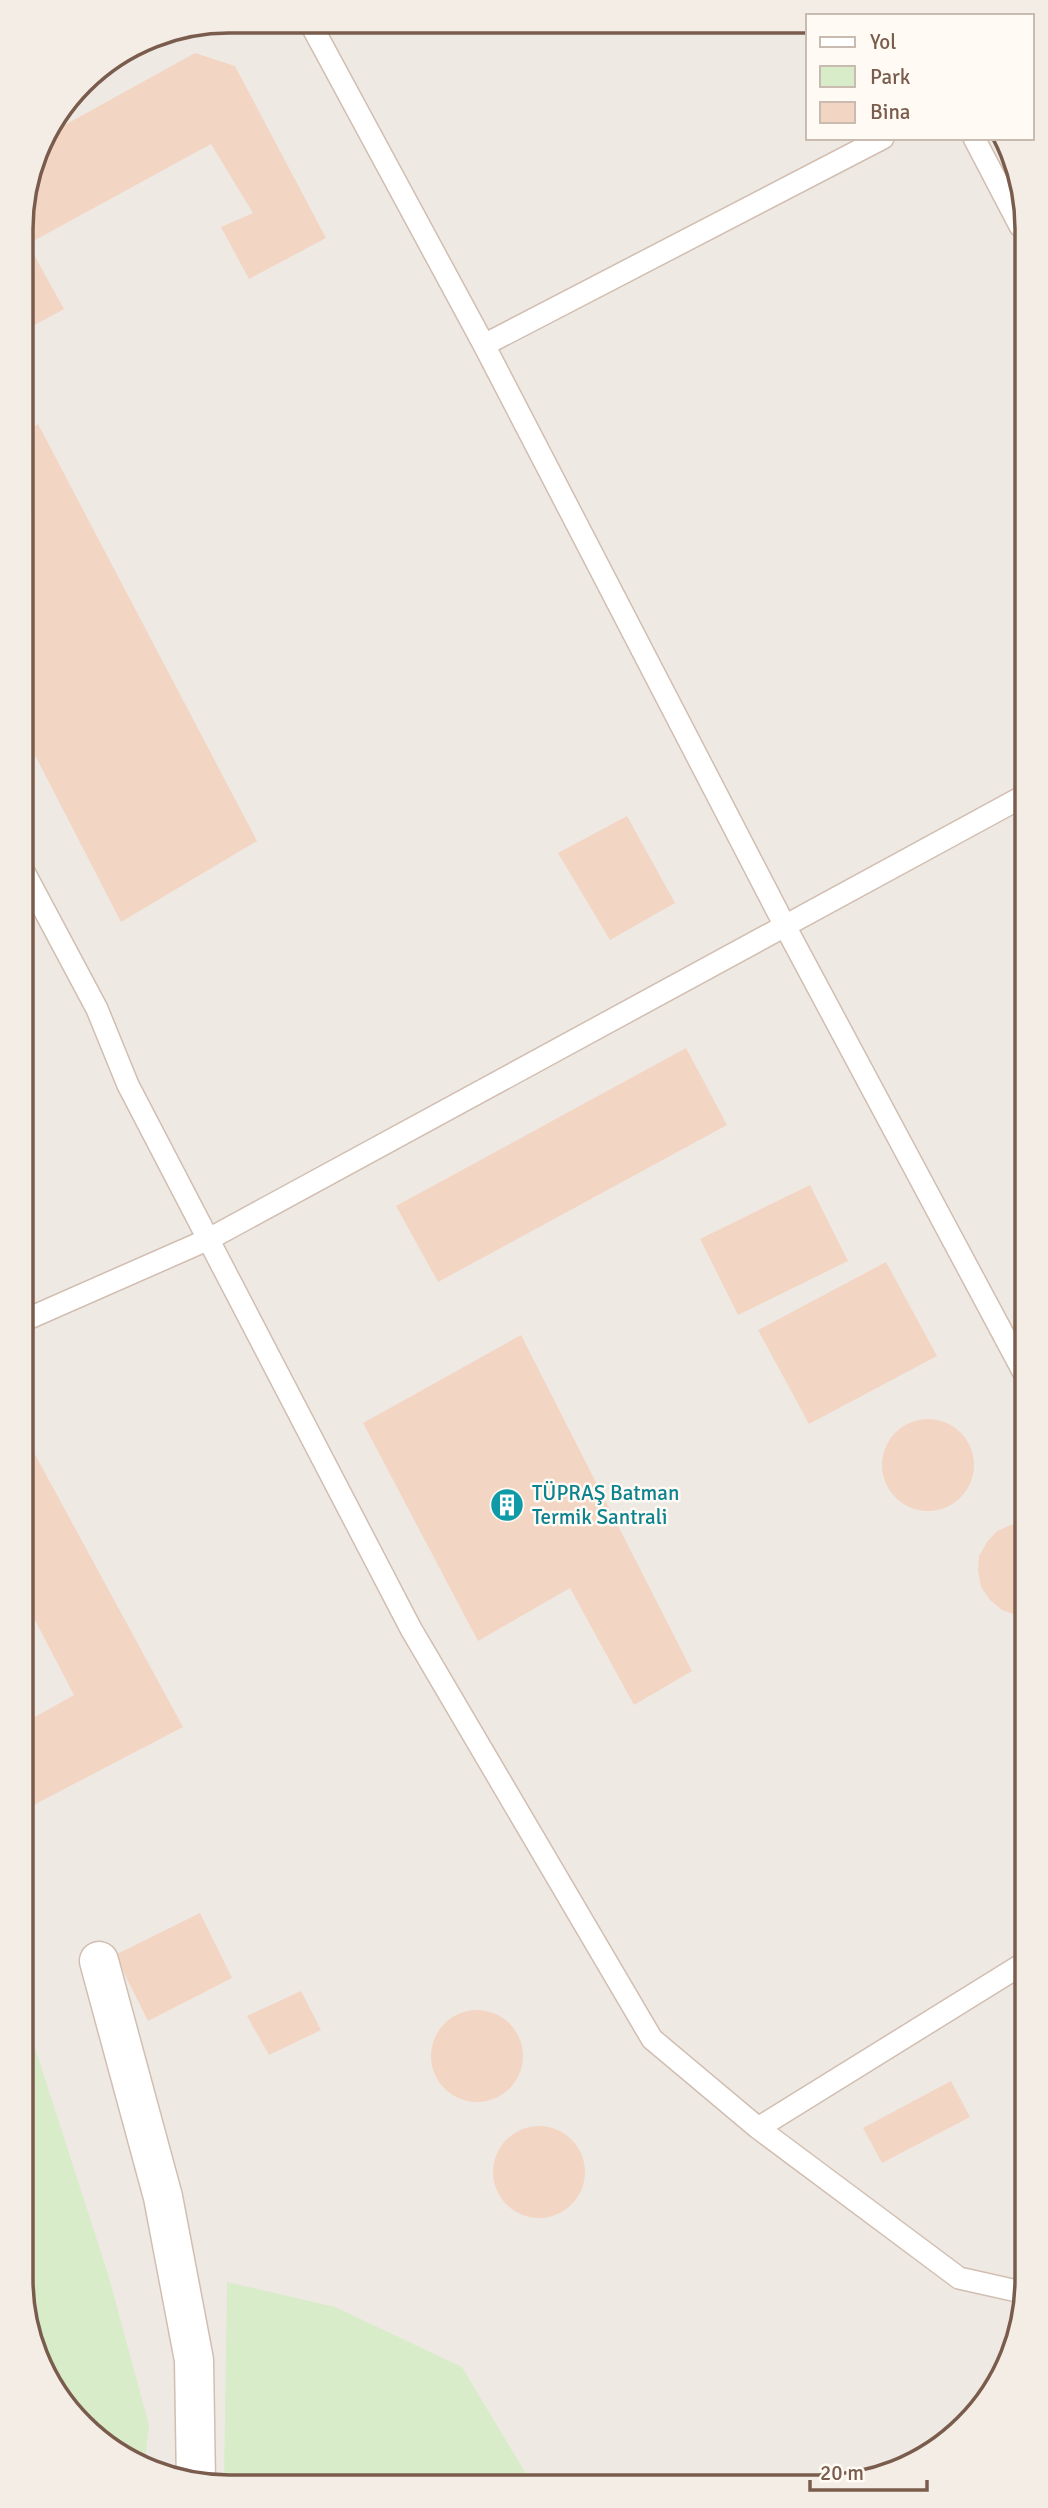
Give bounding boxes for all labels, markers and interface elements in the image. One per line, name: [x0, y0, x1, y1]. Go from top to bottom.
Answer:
legend: [806, 14, 1034, 140]
text: Yol: [870, 29, 896, 55]
text: Park: [870, 64, 911, 90]
text: Bina: [870, 99, 911, 125]
place label: TÜPRAŞ Batman Termik Santrali: [532, 1480, 679, 1530]
building icon: TÜPRAŞ Batman Termik Santrali: [488, 1486, 526, 1524]
scale bar: [810, 2448, 927, 2492]
text: 20 m: [820, 2460, 864, 2486]

